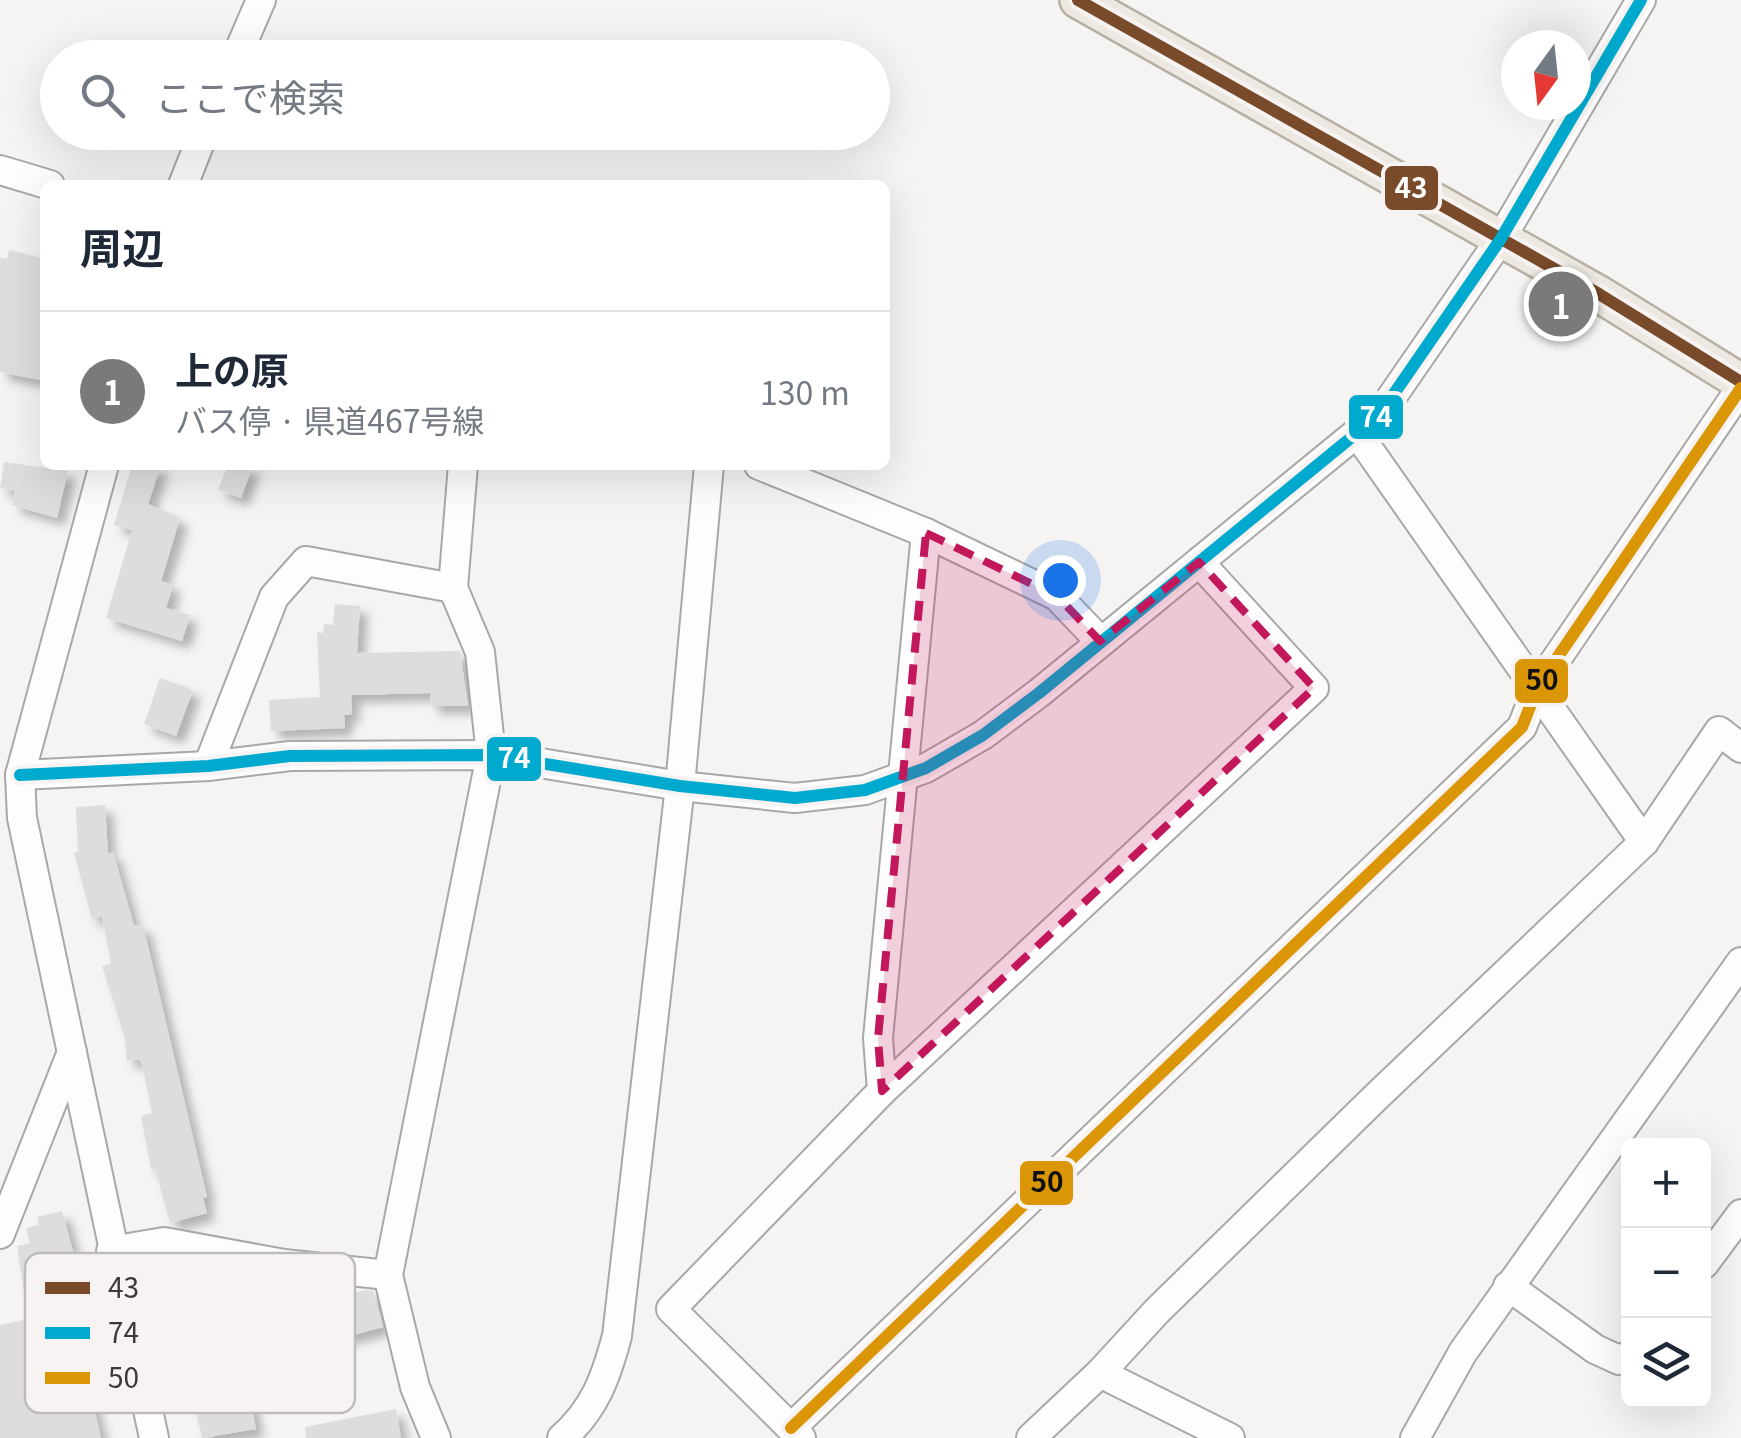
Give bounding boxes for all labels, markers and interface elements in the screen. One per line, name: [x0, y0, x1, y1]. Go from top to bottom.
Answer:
north arrow: [1501, 30, 1591, 120]
search box: [40, 40, 890, 150]
icon: search: [75, 68, 130, 123]
text: ここで検索: [155, 68, 345, 123]
line badge: 43: [1383, 164, 1440, 212]
text: 43: [1394, 166, 1428, 206]
text: 周辺: [80, 215, 164, 276]
pin: 1: [1528, 266, 1594, 342]
text: 上の原: [175, 341, 289, 396]
text: 1: [103, 368, 122, 414]
text: 130 m: [760, 368, 850, 414]
line badge: 74: [1347, 393, 1405, 441]
text: 74: [1359, 395, 1393, 435]
text: バス停 · 県道467号線: [175, 396, 485, 442]
your location: [1035, 555, 1086, 606]
line badge: 50: [1513, 657, 1570, 705]
text: 50: [1525, 658, 1559, 698]
line badge: 74: [485, 735, 543, 783]
text: 74: [497, 736, 531, 776]
map controls: [1621, 1138, 1711, 1408]
button: +: [1621, 1138, 1711, 1228]
line badge: 50: [1018, 1159, 1075, 1207]
text: 50: [1030, 1160, 1064, 1200]
button: −: [1621, 1228, 1711, 1318]
legend: [25, 1253, 355, 1413]
text: 43: [108, 1266, 139, 1306]
text: 74: [108, 1311, 139, 1351]
button: layers: [1621, 1318, 1711, 1408]
text: 50: [108, 1356, 139, 1396]

